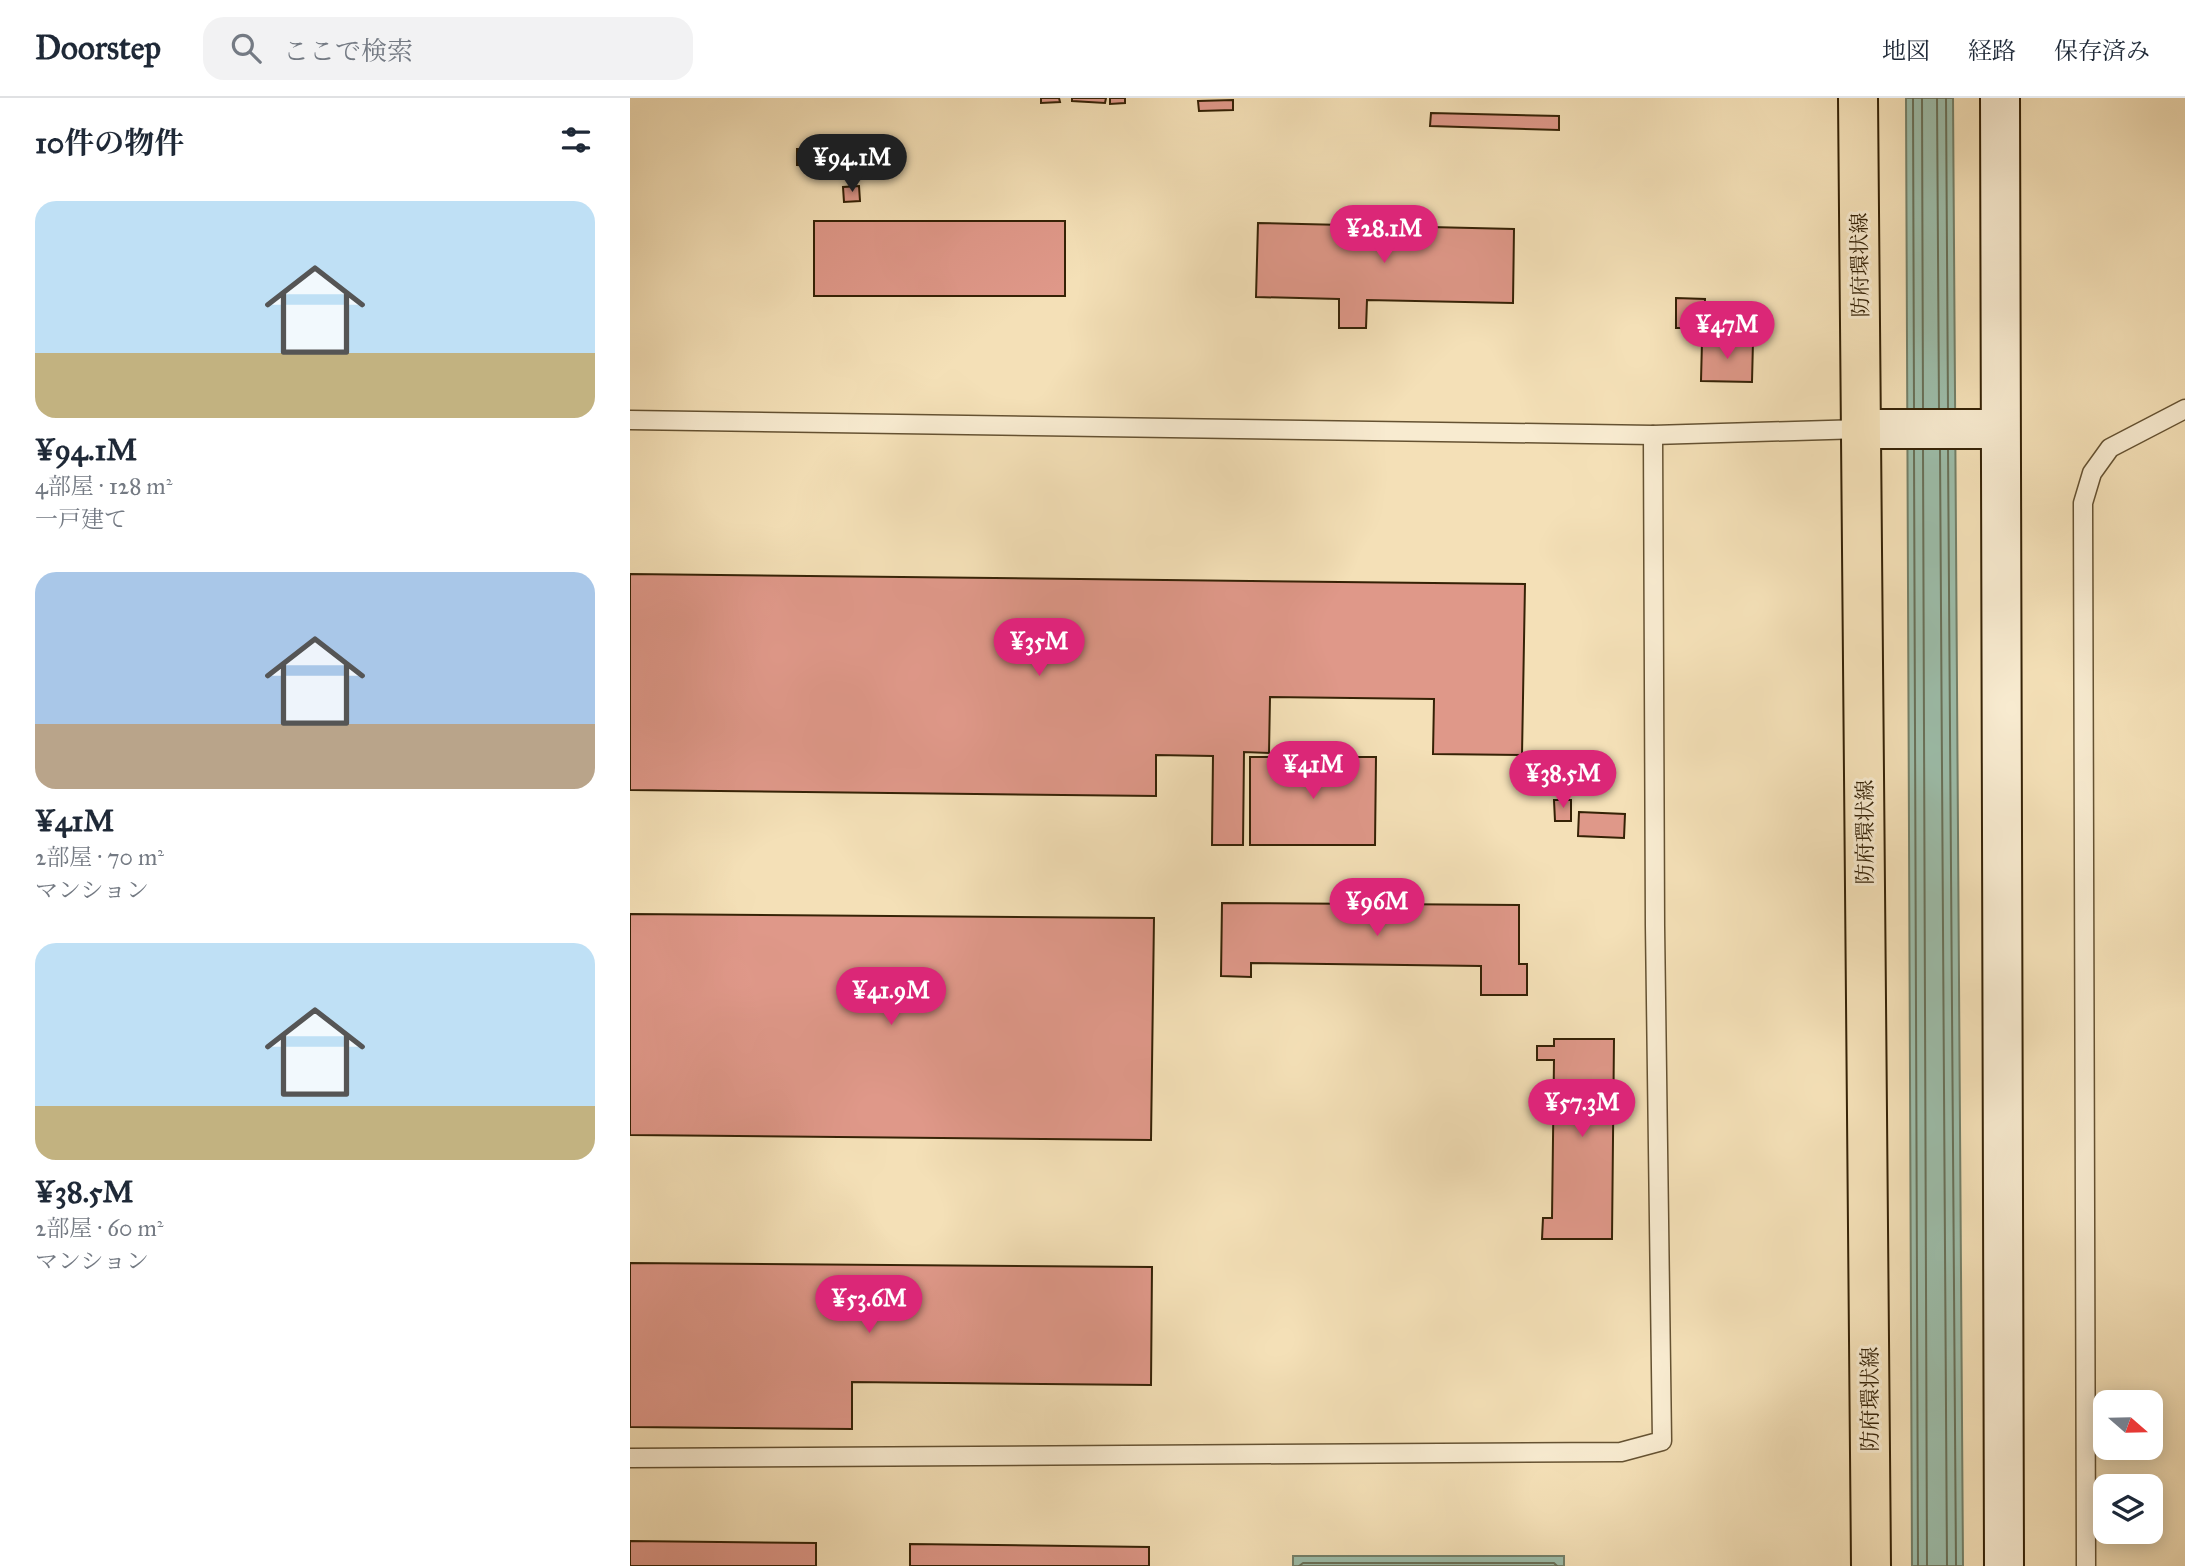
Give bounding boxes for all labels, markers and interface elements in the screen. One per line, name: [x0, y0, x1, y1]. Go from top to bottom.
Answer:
search box: [203, 17, 693, 80]
text: Doorstep: [35, 28, 161, 68]
icon: search: [227, 29, 265, 67]
text: ここで検索: [283, 35, 413, 67]
text: 地図: [1882, 36, 1930, 66]
text: 経路: [1968, 36, 2016, 66]
text: 保存済み: [2054, 36, 2150, 66]
icon: filters: [557, 121, 595, 159]
text: 10件の物件: [35, 125, 184, 161]
pin: ¥94.1M: [795, 134, 909, 194]
text: ¥94.1M: [813, 143, 891, 171]
pin: ¥28.1M: [1327, 206, 1441, 265]
street label: 防府環状線: [1846, 212, 1874, 318]
text: ¥28.1M: [1346, 214, 1422, 242]
icon: home: [252, 247, 378, 373]
pin: ¥47M: [1686, 302, 1768, 361]
text: ¥47M: [1696, 310, 1758, 338]
text: ¥94.1M: [35, 432, 137, 468]
text: 4部屋 · 128 m²: [35, 472, 172, 500]
text: 一戸建て: [35, 505, 127, 533]
icon: home: [252, 618, 378, 744]
pin: ¥35M: [998, 618, 1080, 678]
text: ¥35M: [1010, 627, 1068, 655]
pin: ¥41M: [1272, 742, 1354, 801]
text: ¥41M: [1283, 750, 1343, 778]
pin: ¥38.5M: [1506, 750, 1620, 810]
text: ¥38.5M: [1525, 759, 1601, 787]
street label: 防府環状線: [1852, 780, 1878, 885]
text: ¥41M: [35, 803, 114, 839]
text: 2部屋 · 70 m²: [35, 843, 164, 871]
text: マンション: [35, 876, 149, 904]
pin: ¥96M: [1336, 878, 1418, 938]
text: ¥96M: [1346, 887, 1408, 915]
pin: ¥41.9M: [834, 968, 948, 1027]
text: ¥41.9M: [852, 976, 930, 1004]
icon: home: [252, 989, 378, 1115]
pin: ¥57.3M: [1525, 1080, 1639, 1139]
text: ¥57.3M: [1544, 1088, 1620, 1116]
text: ¥38.5M: [35, 1174, 133, 1210]
text: 2部屋 · 60 m²: [35, 1214, 163, 1242]
text: マンション: [35, 1247, 149, 1275]
pin: ¥53.6M: [812, 1276, 926, 1335]
text: ¥53.6M: [831, 1284, 907, 1312]
street label: 防府環状線: [1857, 1347, 1883, 1452]
north arrow: [2093, 1390, 2163, 1460]
map controls: [2093, 1390, 2163, 1544]
button: layers: [2093, 1474, 2163, 1544]

